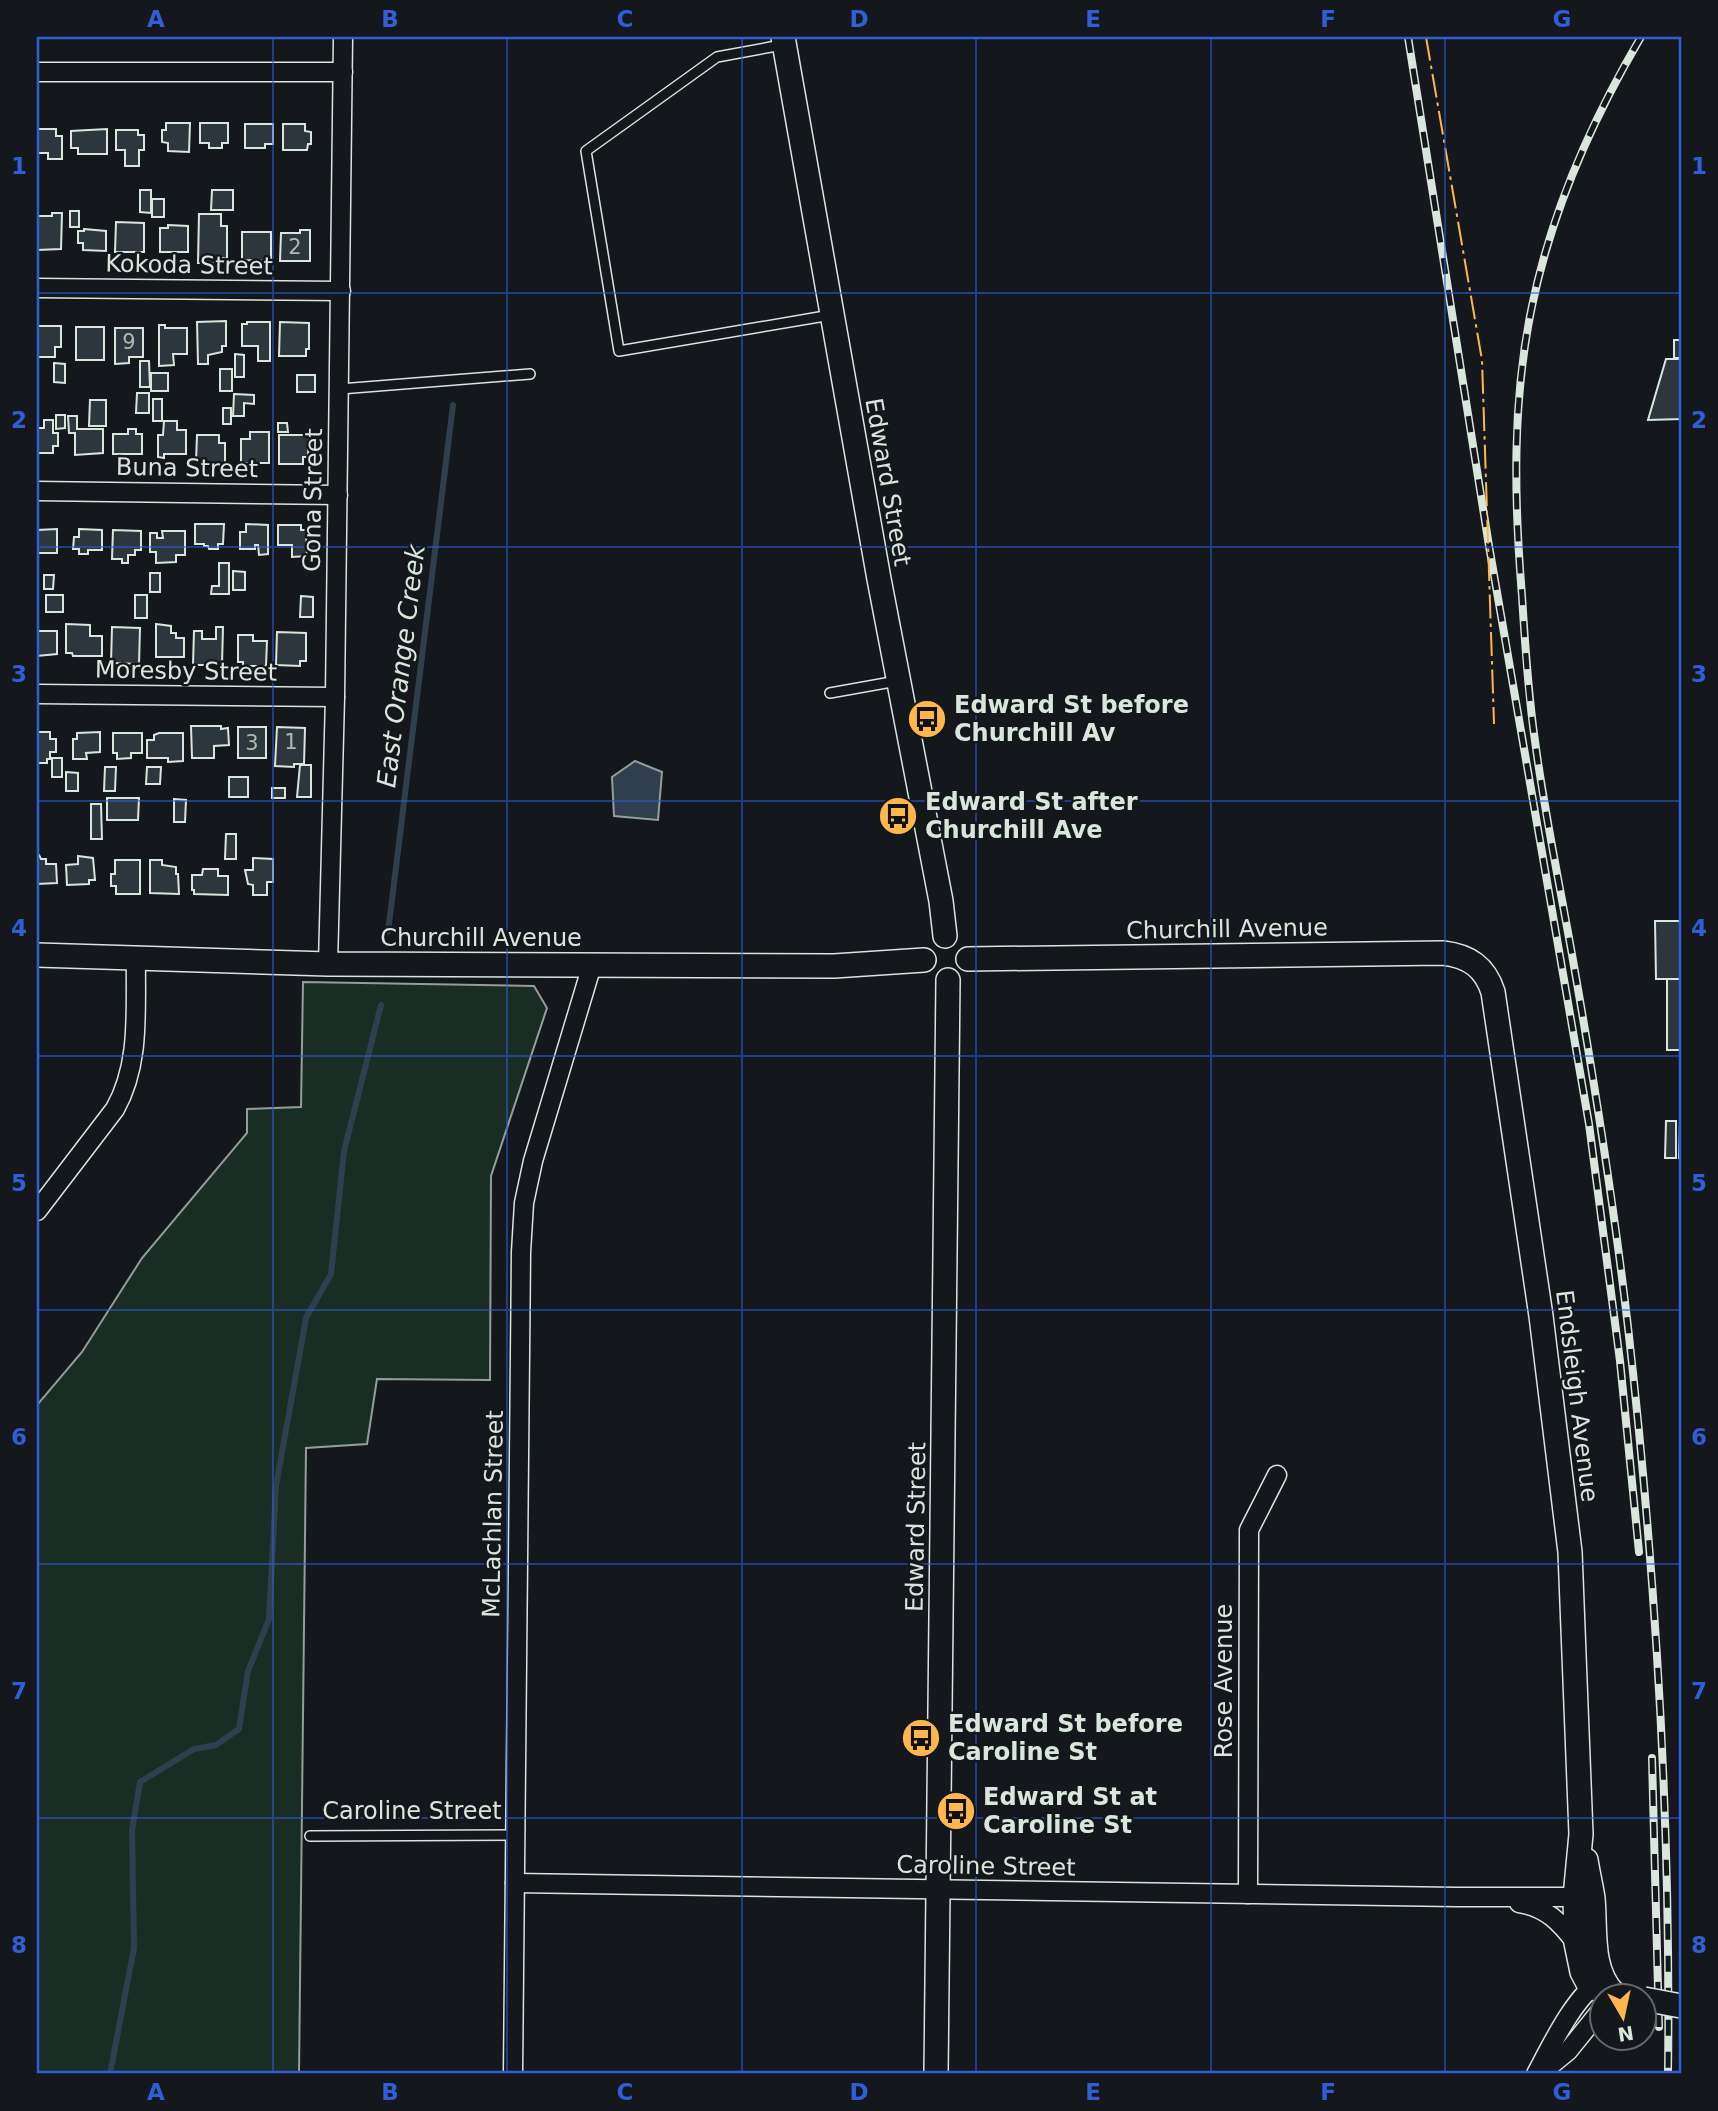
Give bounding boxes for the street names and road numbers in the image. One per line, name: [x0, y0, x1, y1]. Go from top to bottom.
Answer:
street label: Kokoda Street: [105, 250, 273, 280]
street label: Edward Street: [859, 396, 917, 568]
street label: Gona Street: [298, 428, 328, 572]
street label: Buna Street: [116, 453, 258, 483]
street label: Moresby Street: [95, 655, 277, 687]
street label: Churchill Avenue: [1126, 913, 1328, 945]
street label: Churchill Avenue: [380, 924, 582, 952]
street label: Endsleigh Avenue: [1550, 1288, 1604, 1504]
street label: McLachlan Street: [477, 1410, 509, 1618]
street label: Edward Street: [901, 1442, 931, 1612]
street label: Rose Avenue: [1210, 1604, 1238, 1758]
street label: Caroline Street: [322, 1797, 502, 1825]
street label: Caroline Street: [896, 1850, 1076, 1882]

